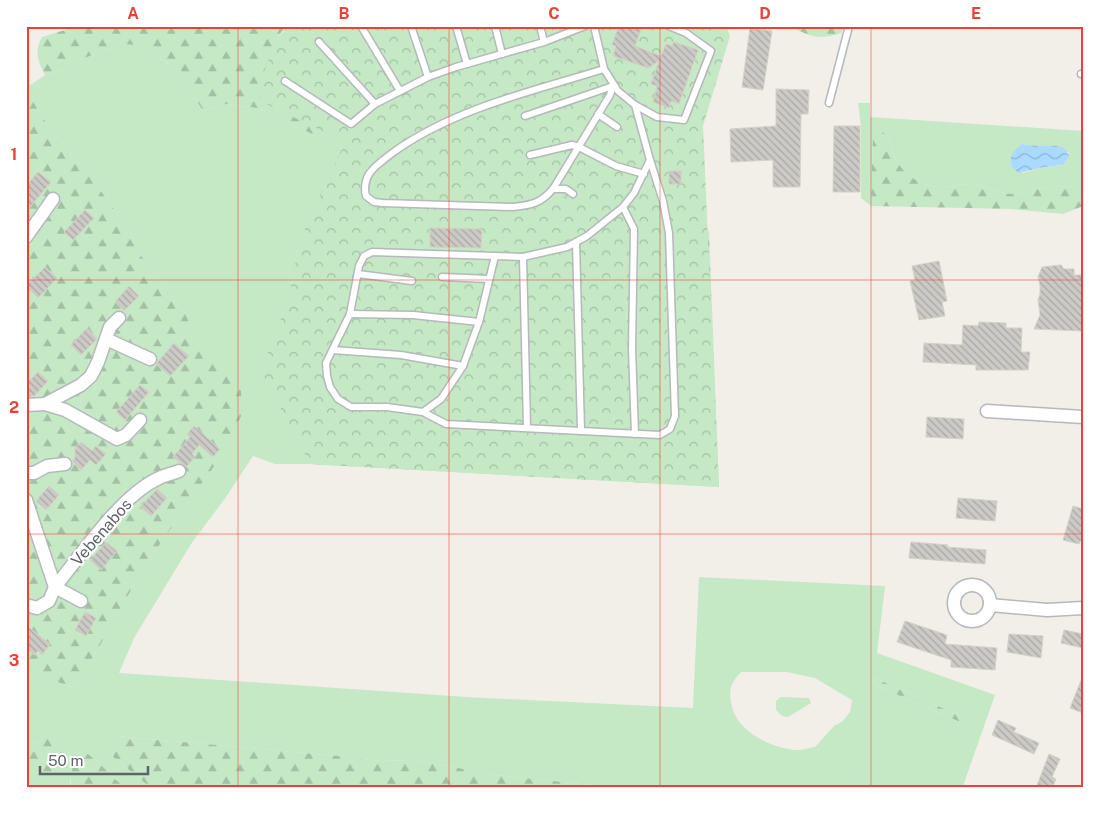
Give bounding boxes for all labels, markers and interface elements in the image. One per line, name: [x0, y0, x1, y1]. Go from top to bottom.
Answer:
text: A: [127, 4, 139, 23]
text: B: [339, 4, 350, 23]
text: C: [548, 4, 560, 23]
text: D: [759, 4, 771, 23]
text: E: [971, 4, 981, 23]
text: 1: [11, 145, 17, 164]
text: 2: [9, 398, 19, 417]
street label: Vebenabos: [67, 495, 136, 570]
text: 3: [9, 651, 19, 670]
scale bar: [40, 744, 148, 776]
text: 50 m: [48, 752, 83, 769]

